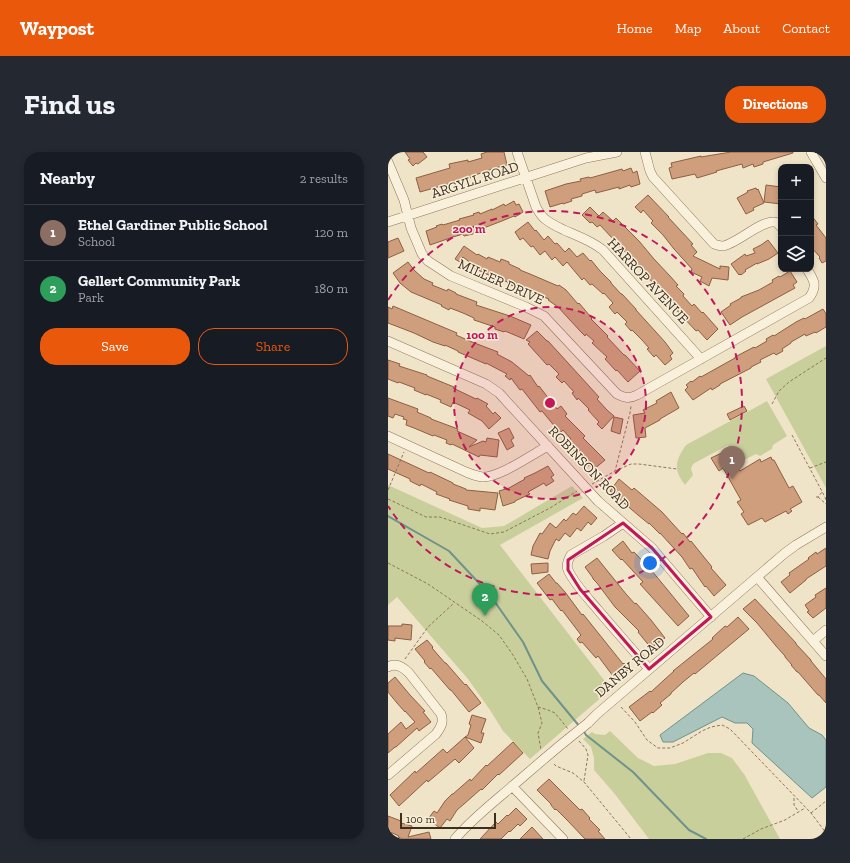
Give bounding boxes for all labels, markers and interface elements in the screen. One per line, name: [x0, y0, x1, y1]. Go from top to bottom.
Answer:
text: Waypost: [20, 17, 94, 40]
text: Home: [617, 20, 653, 37]
text: Map: [675, 20, 701, 37]
text: About: [723, 20, 760, 37]
text: Contact: [782, 20, 830, 37]
button: Directions: [725, 86, 826, 123]
text: Find us: [24, 88, 115, 121]
street label: ARGYLL ROAD: [429, 158, 521, 202]
map controls: [778, 164, 814, 272]
button: +: [778, 164, 814, 200]
text: Nearby: [40, 168, 95, 188]
text: 2 results: [300, 171, 348, 186]
button: −: [778, 200, 814, 236]
text: Ethel Gardiner Public School: [78, 216, 267, 234]
text: 200 m: [452, 222, 486, 236]
text: 1: [50, 225, 56, 240]
text: 120 m: [315, 225, 348, 240]
text: School: [78, 234, 115, 249]
street label: HARROP AVENUE: [604, 234, 692, 328]
button: layers: [778, 236, 814, 272]
street label: MILLER DRIVE: [455, 255, 547, 309]
text: Gellert Community Park: [78, 272, 240, 290]
text: 2: [50, 281, 56, 296]
text: 180 m: [314, 281, 348, 296]
text: Park: [78, 290, 104, 305]
button: Save: [40, 328, 190, 365]
button: Share: [198, 328, 348, 365]
text: 100 m: [466, 328, 498, 342]
centre of rings: [543, 396, 557, 410]
street label: ROBINSON ROAD: [545, 422, 633, 514]
pin: 1: [719, 446, 745, 479]
your location: [640, 553, 660, 573]
pin: 2: [472, 583, 498, 616]
street label: DANBY ROAD: [592, 633, 668, 701]
scale bar: [400, 811, 496, 830]
text: 100 m: [406, 813, 435, 826]

